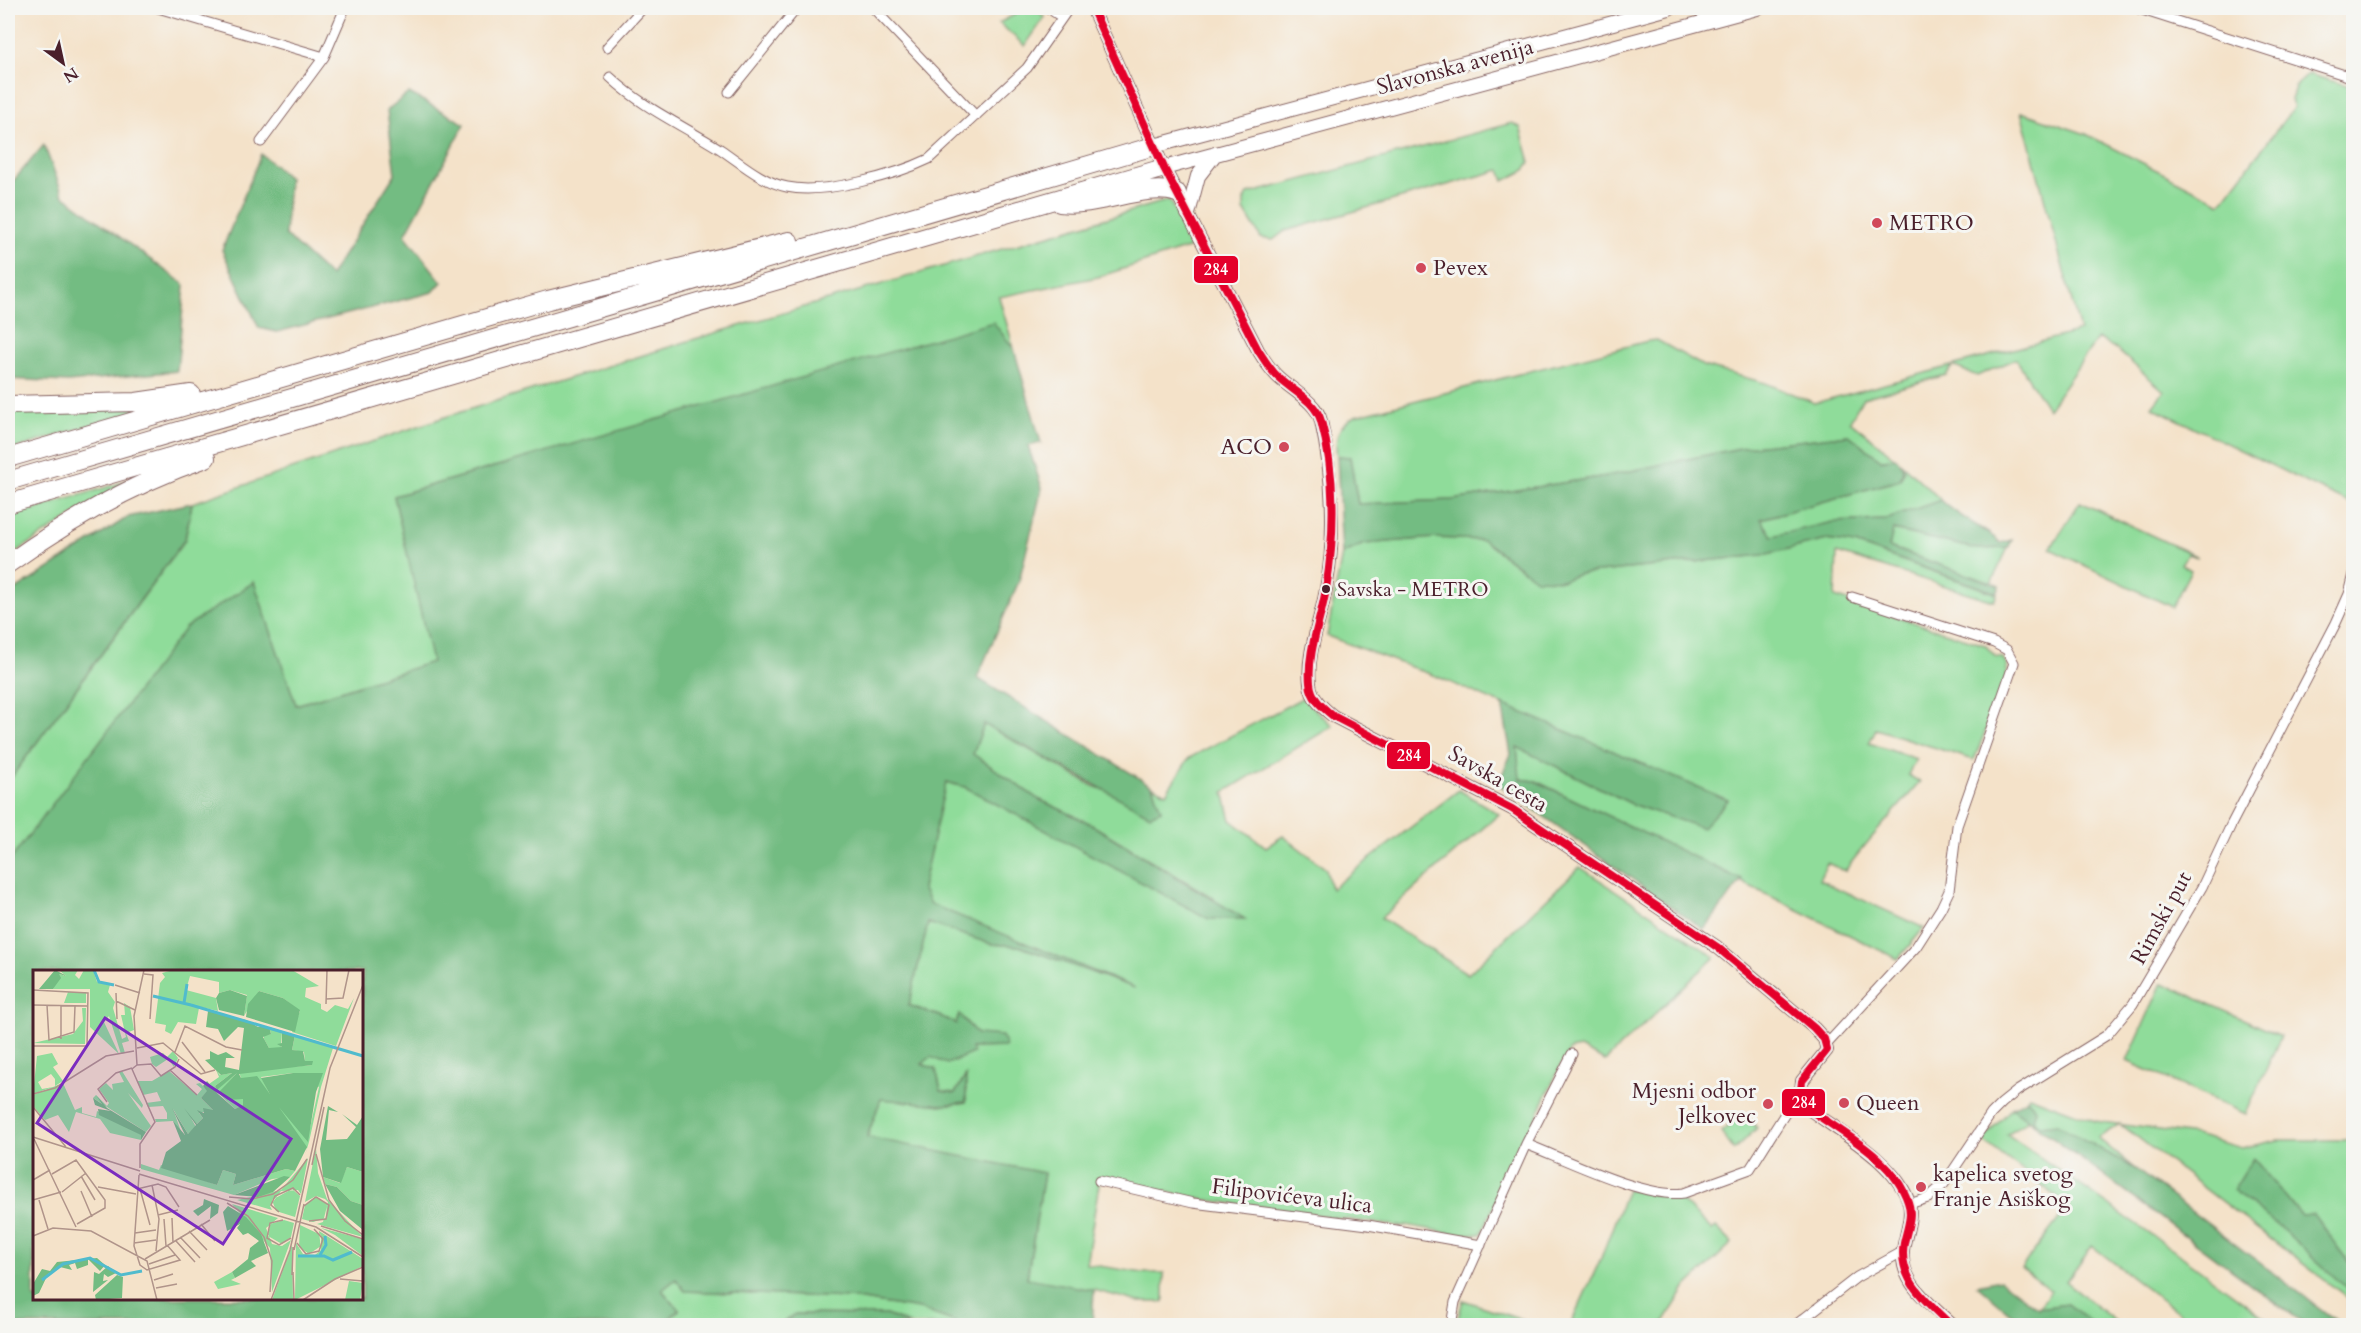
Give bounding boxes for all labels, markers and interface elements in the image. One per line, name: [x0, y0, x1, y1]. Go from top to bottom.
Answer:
street label: Slavonska avenija: [1373, 32, 1537, 102]
north arrow: [33, 33, 93, 93]
text: N: [59, 62, 82, 88]
place label: METRO: [1889, 208, 1974, 238]
marker: METRO: [1870, 216, 1884, 230]
place label: Pevex: [1433, 253, 1488, 283]
line badge: 284: [1193, 255, 1239, 284]
text: 284: [1204, 259, 1228, 281]
marker: Pevex: [1414, 261, 1428, 275]
place label: ACO: [1221, 432, 1272, 462]
marker: ACO: [1277, 440, 1291, 454]
place label: Savska - METRO: [1337, 576, 1488, 603]
marker: Savska - METRO: [1320, 583, 1332, 595]
street label: Savska cesta: [1443, 738, 1554, 820]
line badge: 284: [1386, 741, 1431, 770]
text: 284: [1397, 745, 1421, 767]
street label: Rimski put: [2123, 866, 2199, 970]
inset map: [33, 970, 363, 1300]
place label: Mjesni odbor Jelkovec: [1632, 1076, 1757, 1131]
line badge: 284: [1781, 1088, 1826, 1117]
place label: Queen: [1856, 1088, 1920, 1118]
text: 284: [1792, 1092, 1816, 1114]
marker: Queen: [1837, 1096, 1851, 1110]
marker: Mjesni odbor Jelkovec: [1761, 1097, 1775, 1111]
place label: kapelica svetog Franje Asiškog: [1933, 1159, 2074, 1214]
street label: Filipovićeva ulica: [1210, 1171, 1374, 1221]
marker: kapelica svetog Franje Asiškog: [1914, 1180, 1928, 1194]

